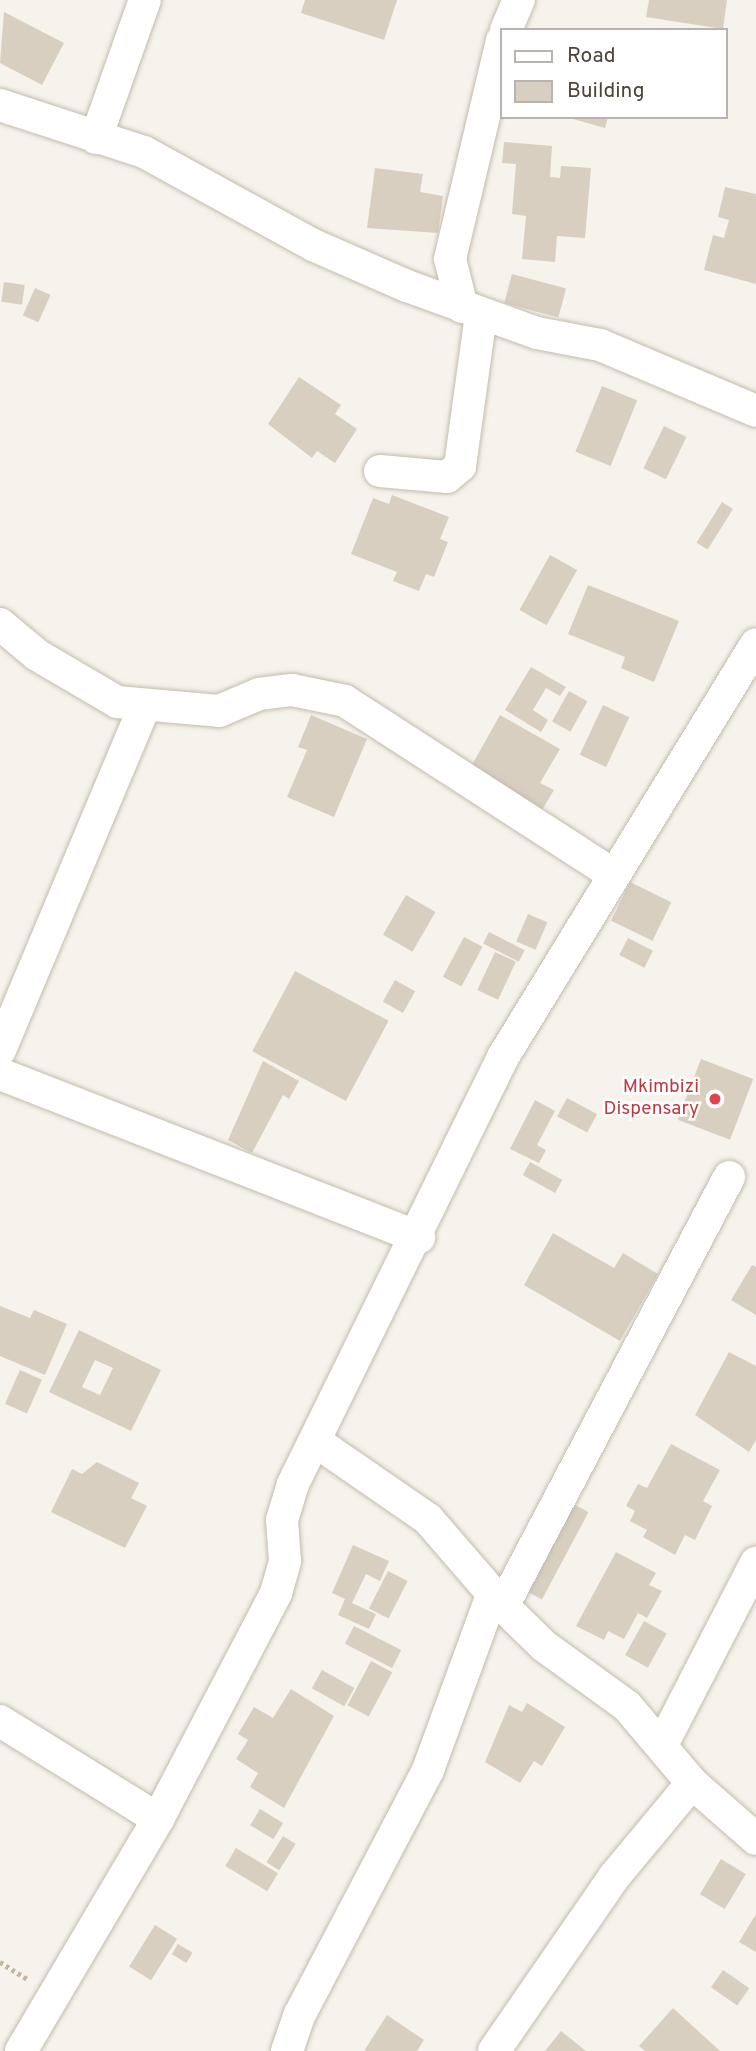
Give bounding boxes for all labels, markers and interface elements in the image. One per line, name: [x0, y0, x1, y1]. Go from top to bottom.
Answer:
legend: [500, 28, 728, 119]
text: Road: [567, 43, 616, 70]
text: Building: [567, 78, 645, 105]
place label: Mkimbizi Dispensary: [604, 1077, 699, 1121]
marker: Mkimbizi Dispensary: [705, 1089, 725, 1109]

